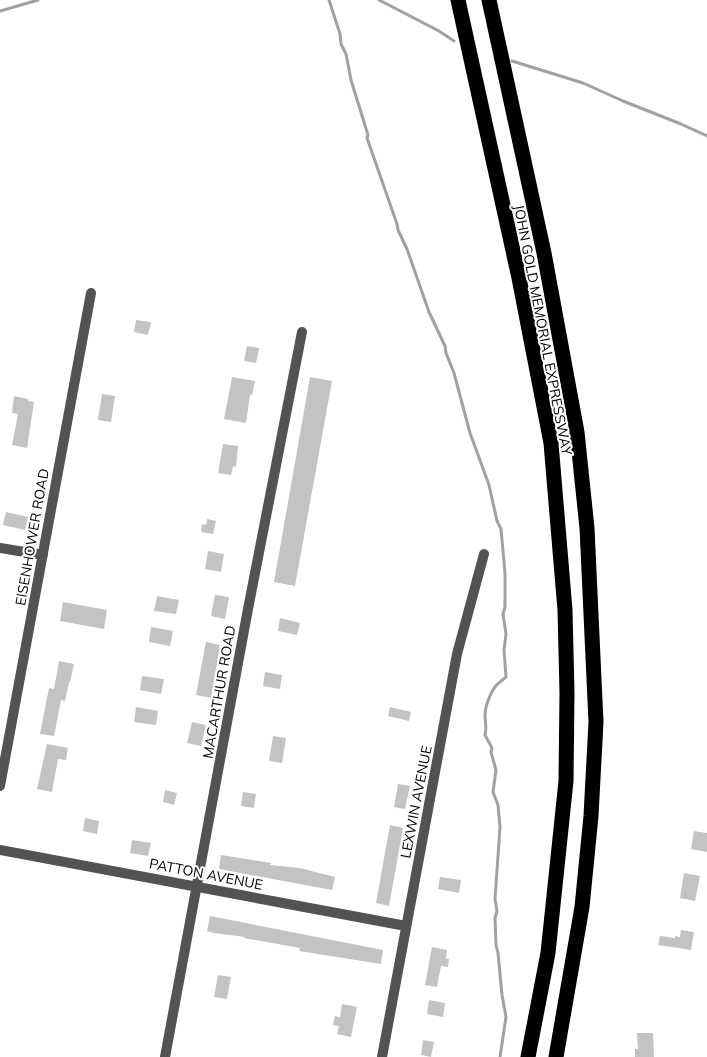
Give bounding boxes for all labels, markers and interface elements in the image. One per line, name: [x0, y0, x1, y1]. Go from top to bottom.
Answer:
street label: JOHN GOLD MEMORIAL EXPRESSWAY: [510, 203, 576, 457]
street label: EISENHOWER ROAD: [11, 467, 53, 607]
street label: MACARTHUR ROAD: [198, 624, 240, 760]
street label: LEXWIN AVENUE: [396, 744, 436, 860]
street label: PATTON AVENUE: [148, 854, 264, 894]

